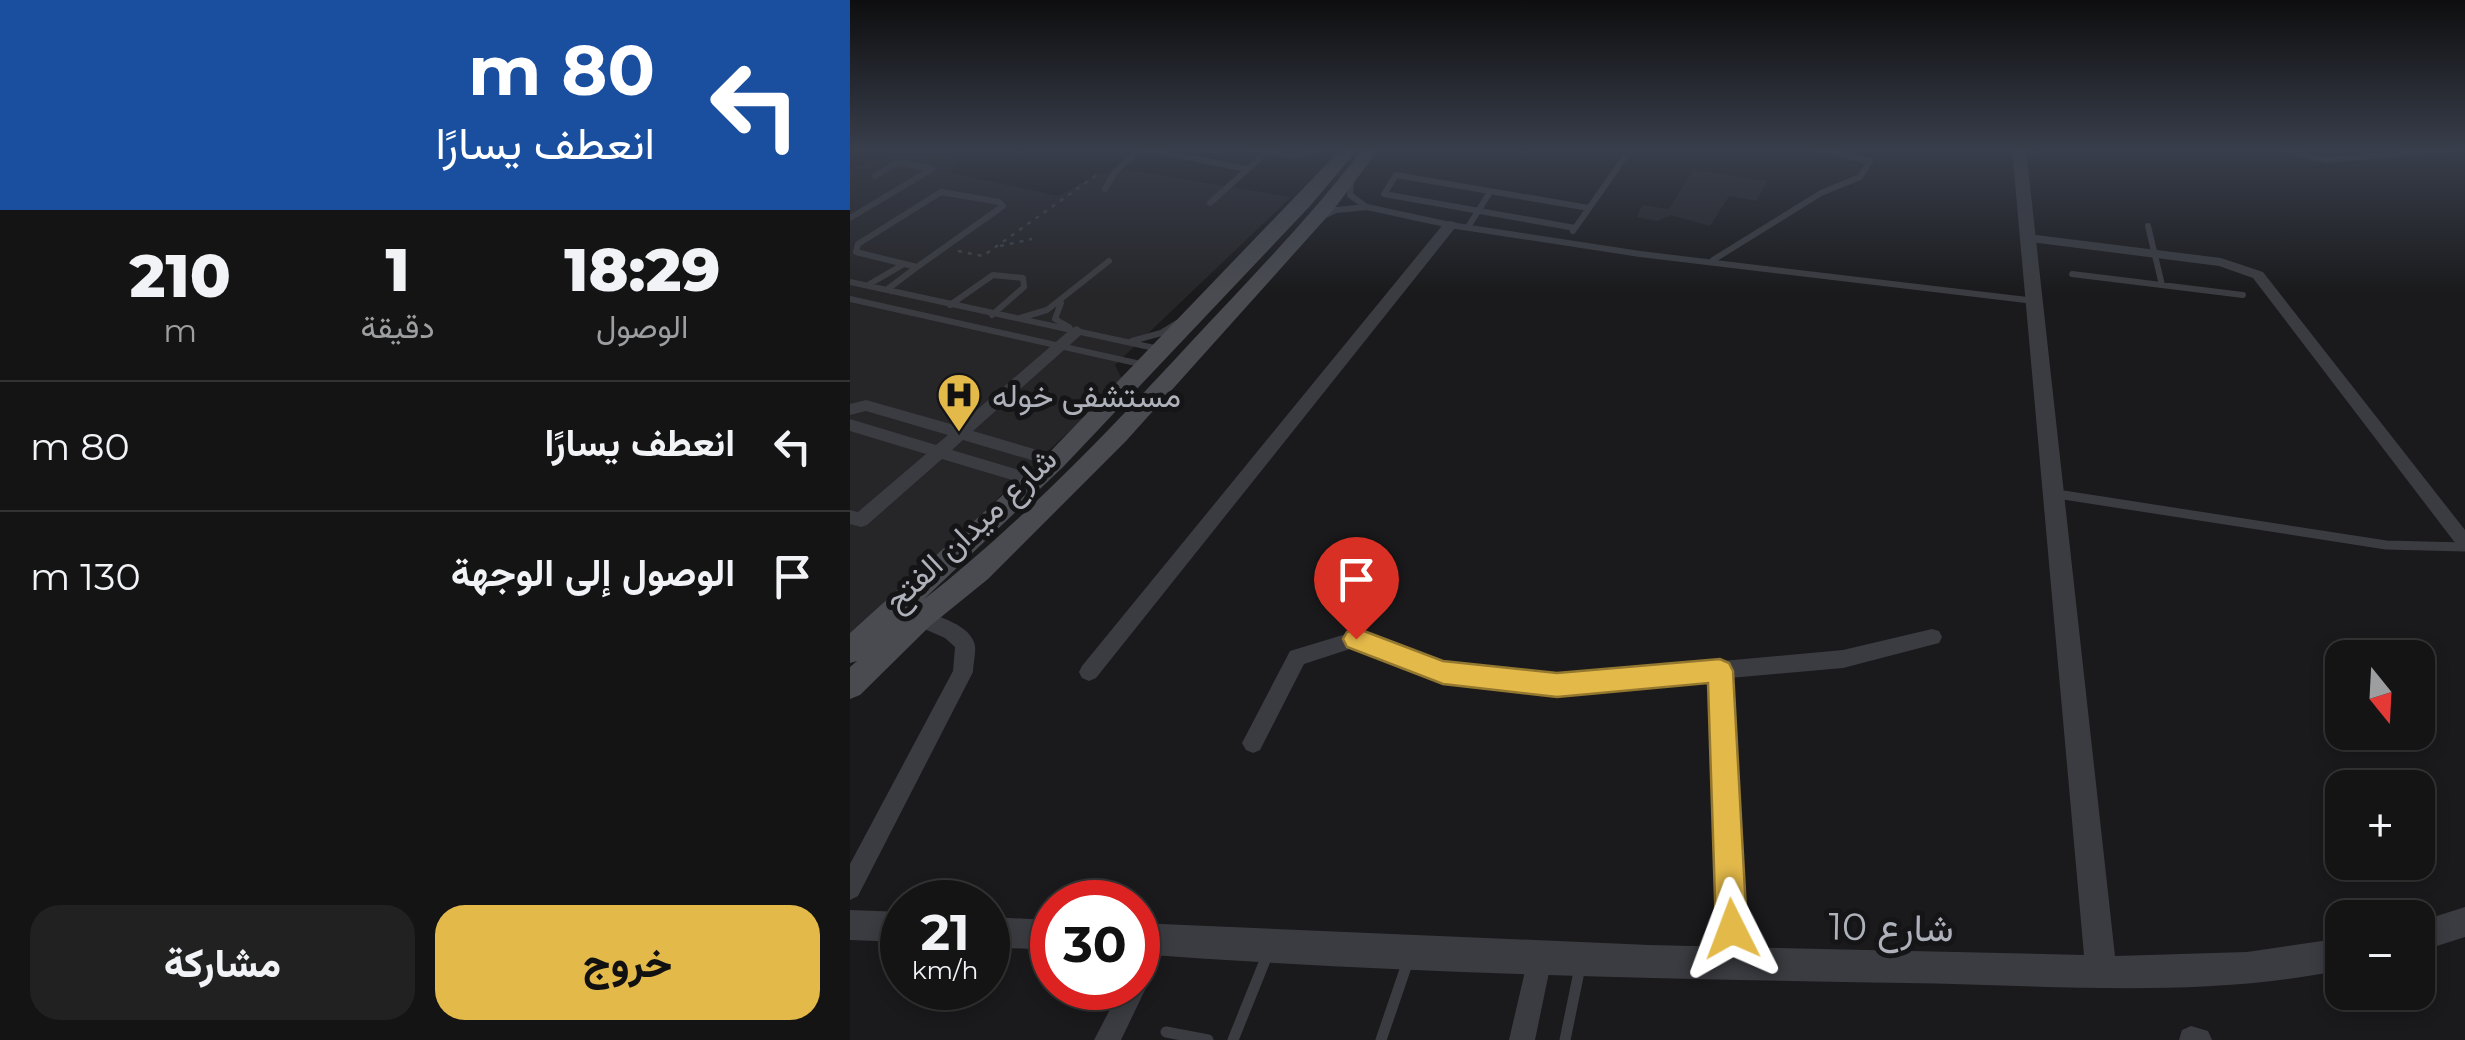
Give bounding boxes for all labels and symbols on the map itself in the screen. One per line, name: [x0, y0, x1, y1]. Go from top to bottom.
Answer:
hospital icon: مستشفى خوله: [936, 372, 982, 433]
place label: مستشفى خوله: [992, 376, 1181, 416]
street label: شارع ميدان الفتح: [876, 439, 1067, 621]
pin: [1314, 537, 1399, 640]
north arrow: [2325, 640, 2435, 750]
position arrow: [1680, 877, 1784, 981]
speed limit sign: 30: [1030, 880, 1160, 1010]
street label: شارع 10: [1828, 902, 1954, 955]

